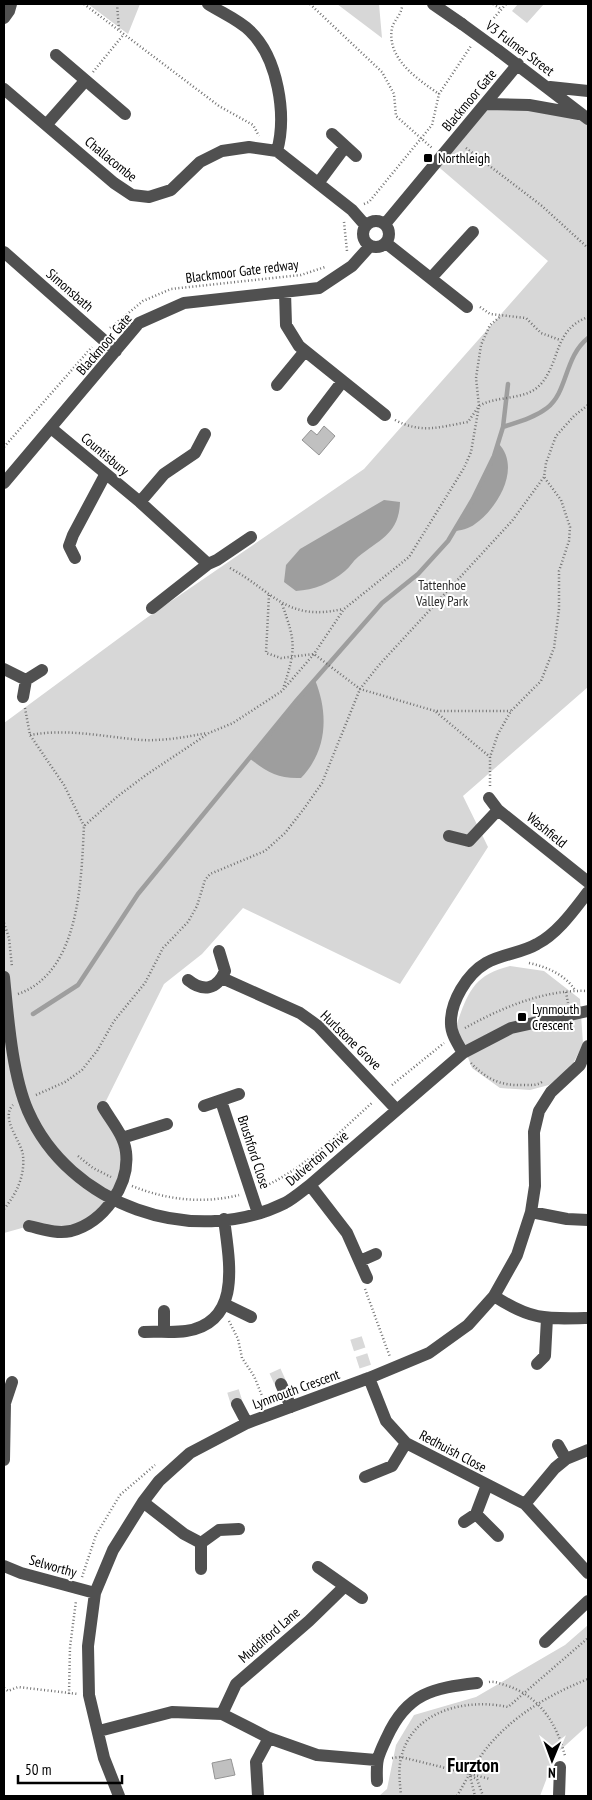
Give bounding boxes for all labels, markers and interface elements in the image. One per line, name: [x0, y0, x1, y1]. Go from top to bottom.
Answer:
street label: V3 Fulmer Street: [481, 16, 558, 80]
street label: Blackmoor Gate: [438, 65, 500, 135]
street label: Challacombe: [81, 132, 141, 186]
place label: Northleigh: [438, 149, 490, 167]
marker: Northleigh: [422, 152, 434, 164]
street label: Blackmoor Gate redway: [184, 255, 300, 287]
street label: Simonsbath: [43, 265, 97, 315]
street label: Blackmoor Gate: [72, 309, 136, 379]
street label: Countisbury: [77, 429, 133, 480]
park label: Tattenhoe Valley Park: [415, 576, 469, 610]
street label: Washfield: [523, 808, 571, 852]
place label: Lynmouth Crescent: [532, 1000, 579, 1034]
street label: Hurlstone Grove: [317, 1006, 385, 1074]
marker: Lynmouth Crescent: [516, 1011, 528, 1023]
street label: Brushford Close: [234, 1113, 274, 1191]
street label: Dulverton Drive: [282, 1126, 352, 1189]
street label: Lynmouth Crescent: [250, 1365, 342, 1413]
street label: Redhuish Close: [416, 1426, 490, 1476]
street label: Selworthy: [27, 1551, 80, 1582]
street label: Muddiford Lane: [235, 1603, 304, 1667]
north arrow: [527, 1735, 577, 1785]
scale bar: [18, 1752, 121, 1784]
district label: Furzton: [447, 1753, 499, 1777]
text: 50 m: [25, 1760, 51, 1779]
text: N: [548, 1764, 556, 1782]

